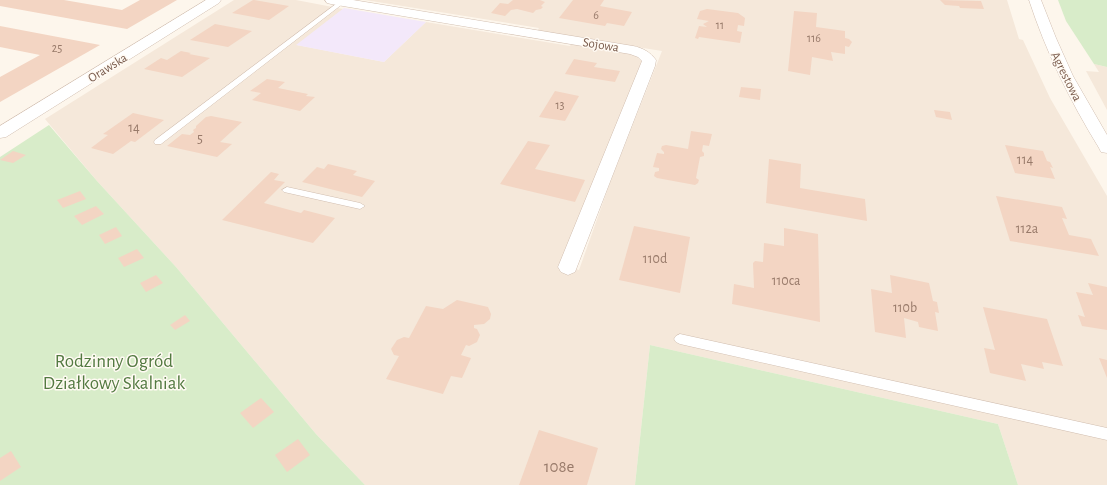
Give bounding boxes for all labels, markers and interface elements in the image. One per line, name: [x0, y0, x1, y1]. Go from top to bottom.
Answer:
house number: 6: [593, 9, 599, 21]
house number: 11: [716, 19, 724, 31]
house number: 116: [807, 32, 821, 44]
street label: Sojowa: [582, 36, 620, 55]
house number: 25: [52, 42, 62, 54]
street label: Agrestowa: [1048, 50, 1084, 103]
street label: Orawska: [86, 51, 130, 85]
house number: 13: [555, 99, 565, 111]
house number: 14: [128, 121, 140, 135]
house number: 5: [197, 132, 203, 146]
house number: 114: [1017, 153, 1033, 167]
house number: 112a: [1016, 222, 1039, 236]
house number: 110d: [643, 252, 667, 266]
house number: 110ca: [772, 274, 801, 288]
house number: 110b: [893, 301, 917, 315]
park label: Rodzinny Ogród Działkowy Skalniak: [43, 352, 185, 393]
house number: 108e: [544, 458, 575, 475]

